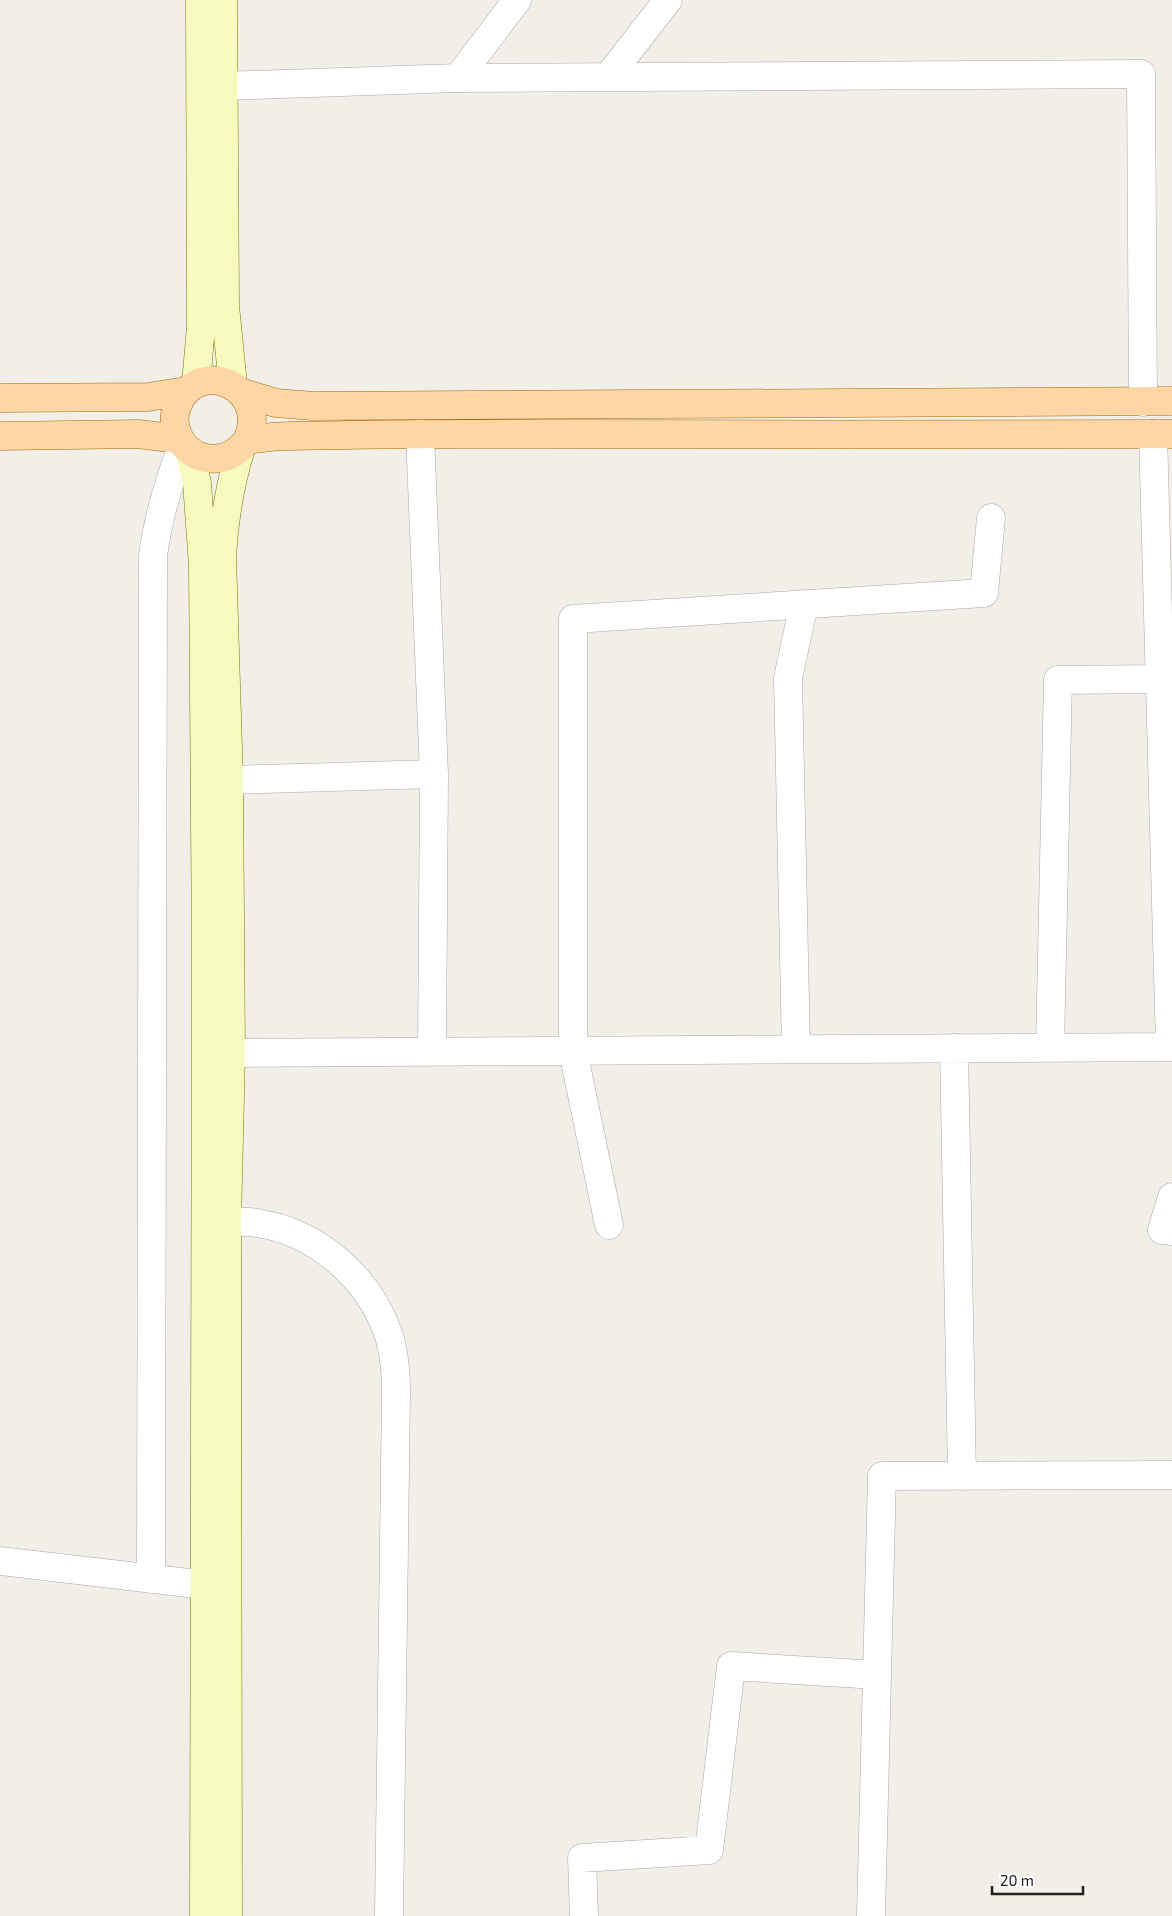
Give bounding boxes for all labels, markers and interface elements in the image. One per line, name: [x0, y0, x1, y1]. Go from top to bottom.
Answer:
scale bar: [992, 1864, 1083, 1896]
text: 20 m: [1000, 1871, 1034, 1889]

